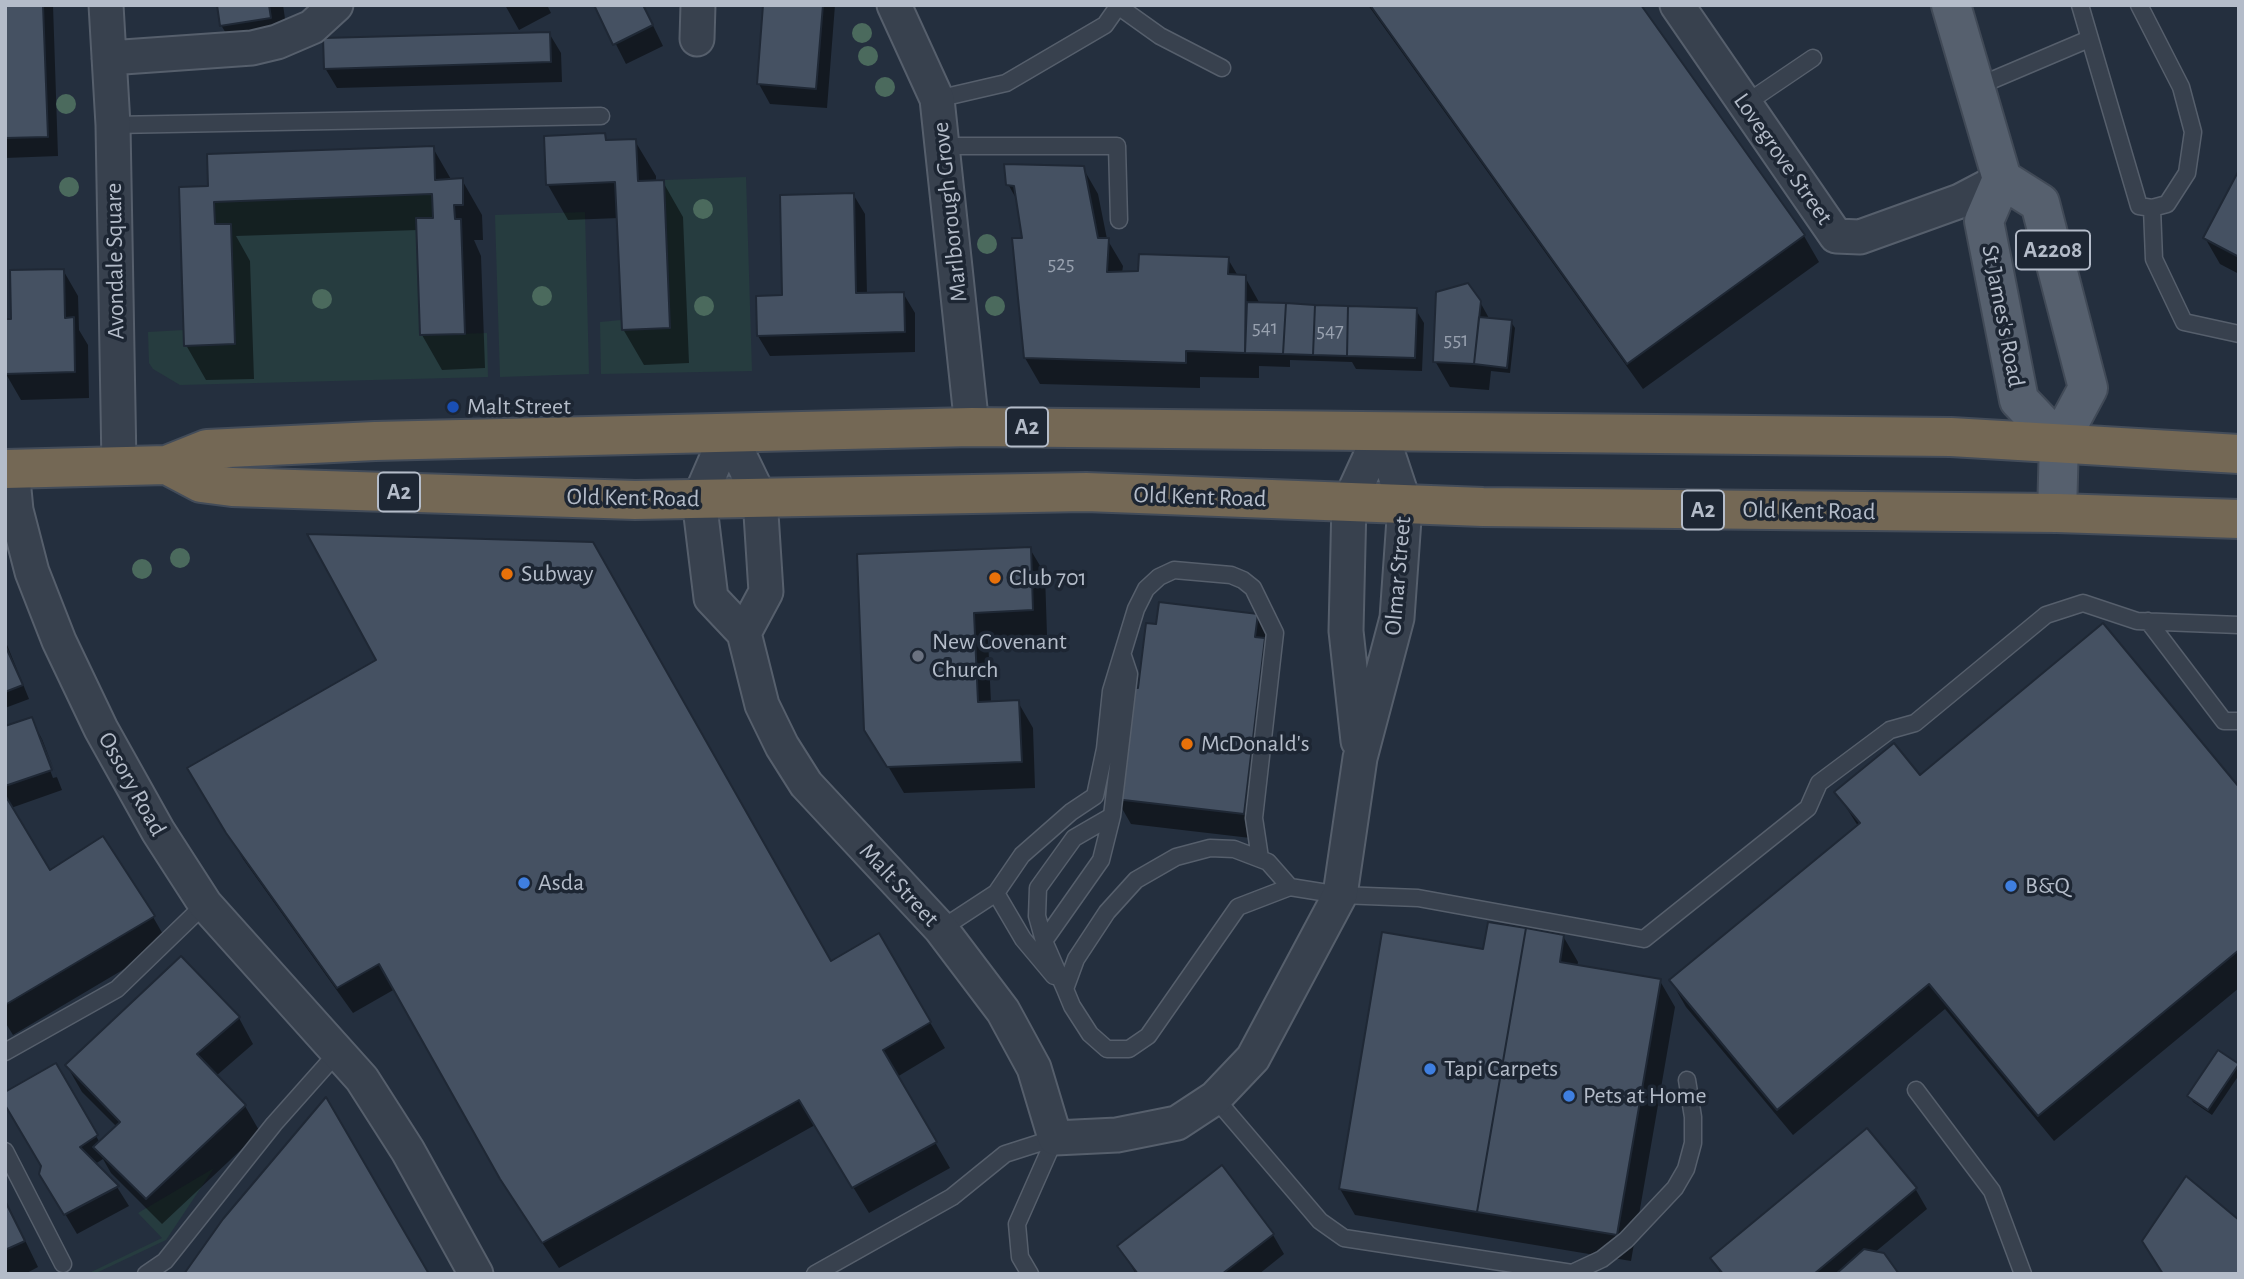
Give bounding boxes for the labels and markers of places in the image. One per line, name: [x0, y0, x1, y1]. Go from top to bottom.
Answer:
place label: Malt Street: [467, 393, 571, 421]
marker: Malt Street: [445, 399, 461, 415]
place label: Subway: [521, 560, 593, 588]
place label: Club 701: [1009, 564, 1087, 592]
marker: Subway: [499, 566, 515, 582]
marker: Club 701: [987, 570, 1003, 586]
place label: New Covenant Church: [932, 628, 1067, 684]
marker: New Covenant Church: [910, 648, 926, 664]
place label: McDonald's: [1201, 730, 1310, 758]
marker: McDonald's: [1179, 736, 1195, 752]
place label: Asda: [538, 869, 584, 897]
place label: B&Q: [2025, 872, 2070, 900]
marker: Asda: [516, 875, 532, 891]
marker: B&Q: [2003, 878, 2019, 894]
place label: Tapi Carpets: [1444, 1055, 1558, 1083]
marker: Tapi Carpets: [1422, 1061, 1438, 1077]
place label: Pets at Home: [1583, 1082, 1706, 1110]
marker: Pets at Home: [1561, 1088, 1577, 1104]

